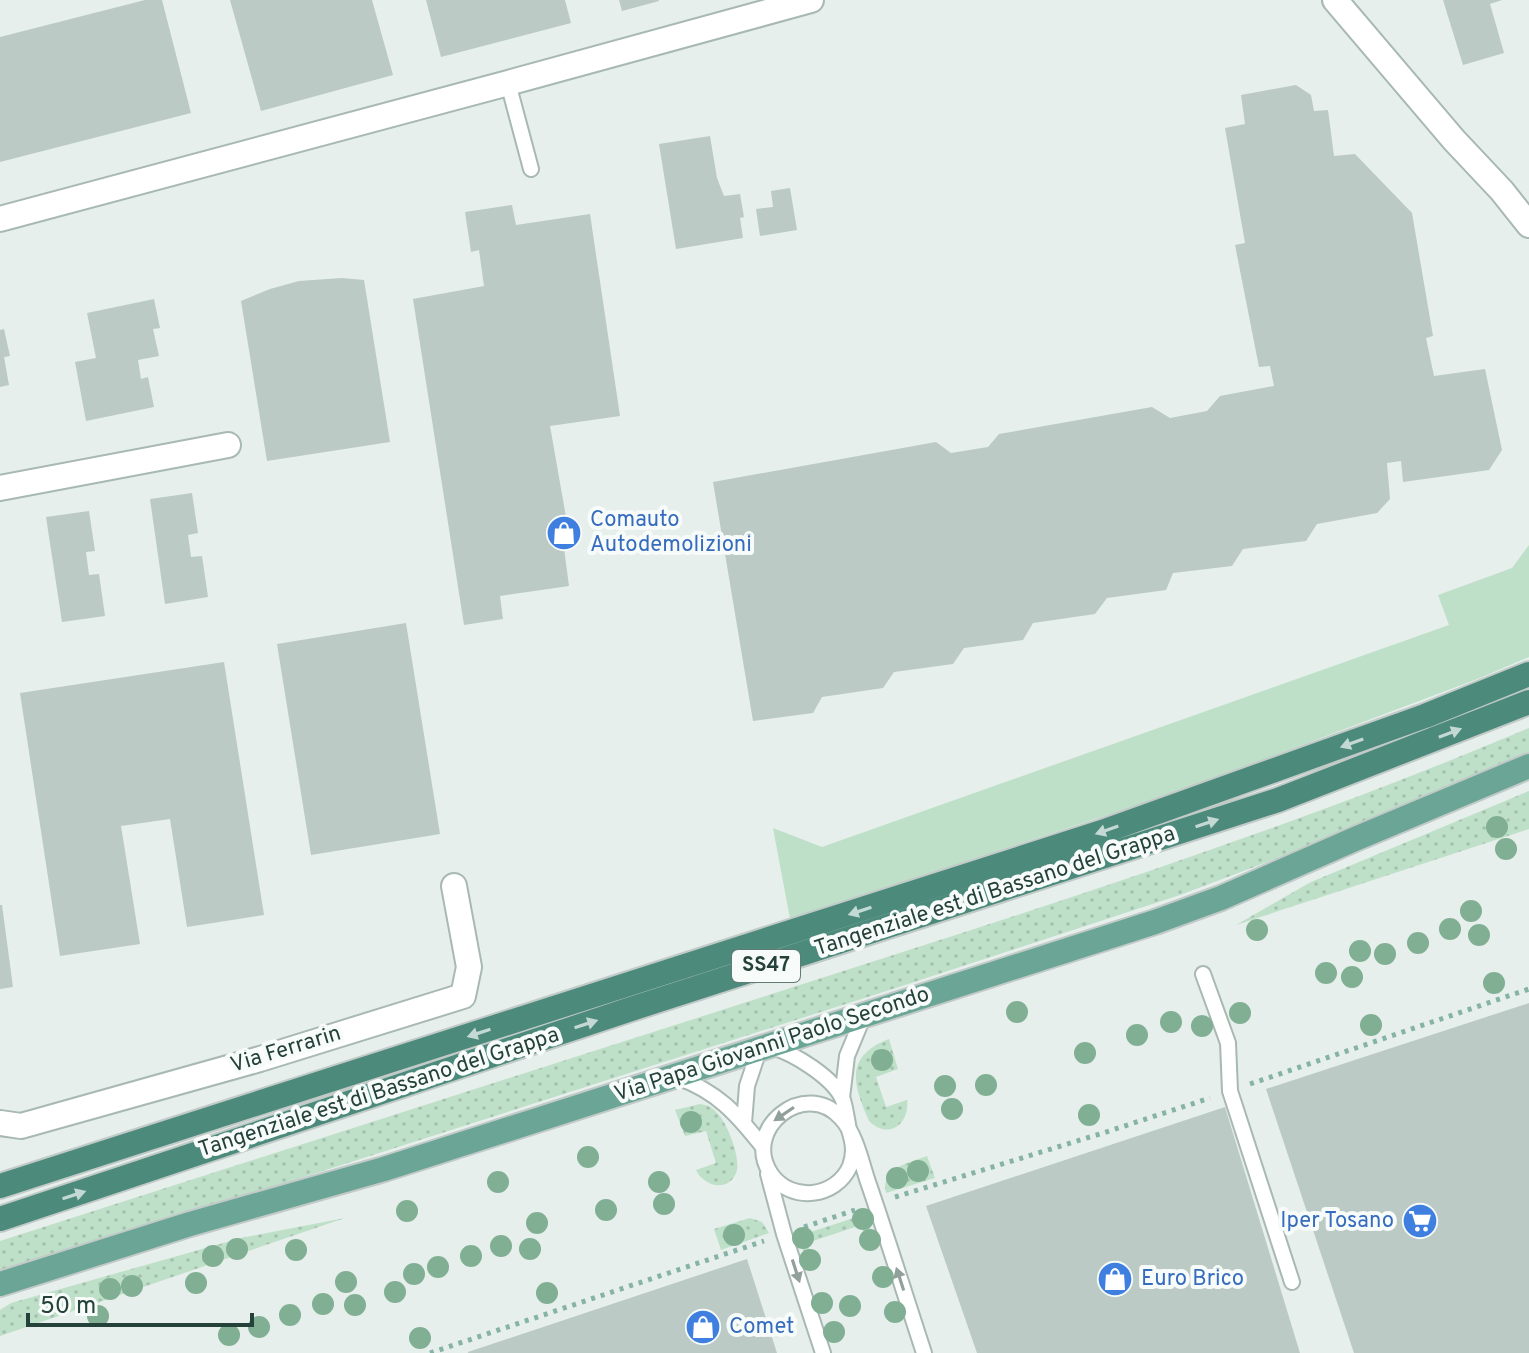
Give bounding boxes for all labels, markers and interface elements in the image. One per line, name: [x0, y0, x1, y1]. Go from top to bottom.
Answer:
place label: Comauto Autodemolizioni: [590, 507, 752, 559]
shop icon: Comauto Autodemolizioni: [545, 514, 583, 552]
one-way arrow: [1438, 726, 1462, 739]
one-way arrow: [1340, 737, 1364, 750]
one-way arrow: [1195, 817, 1219, 829]
street label: Tangenziale est di Bassano del Grappa: [811, 821, 1179, 963]
one-way arrow: [1095, 825, 1119, 837]
one-way arrow: [848, 905, 872, 918]
road number: SS47: [732, 950, 800, 982]
street label: Via Papa Giovanni Paolo Secondo: [611, 981, 933, 1109]
one-way arrow: [575, 1018, 599, 1030]
street label: Via Ferrarin: [227, 1020, 345, 1080]
street label: Tangenziale est di Bassano del Grappa: [195, 1022, 563, 1164]
one-way arrow: [467, 1027, 491, 1040]
one-way arrow: [774, 1106, 795, 1121]
one-way arrow: [62, 1188, 86, 1200]
supermarket icon: Iper Tosano: [1401, 1202, 1439, 1240]
place label: Iper Tosano: [1280, 1208, 1394, 1235]
one-way arrow: [791, 1259, 803, 1283]
shop icon: Euro Brico: [1096, 1260, 1134, 1298]
place label: Euro Brico: [1141, 1266, 1244, 1293]
one-way arrow: [893, 1267, 905, 1291]
scale bar: [28, 1277, 252, 1327]
text: 50 m: [40, 1292, 96, 1322]
shop icon: Comet: [684, 1308, 722, 1346]
place label: Comet: [729, 1314, 794, 1341]

